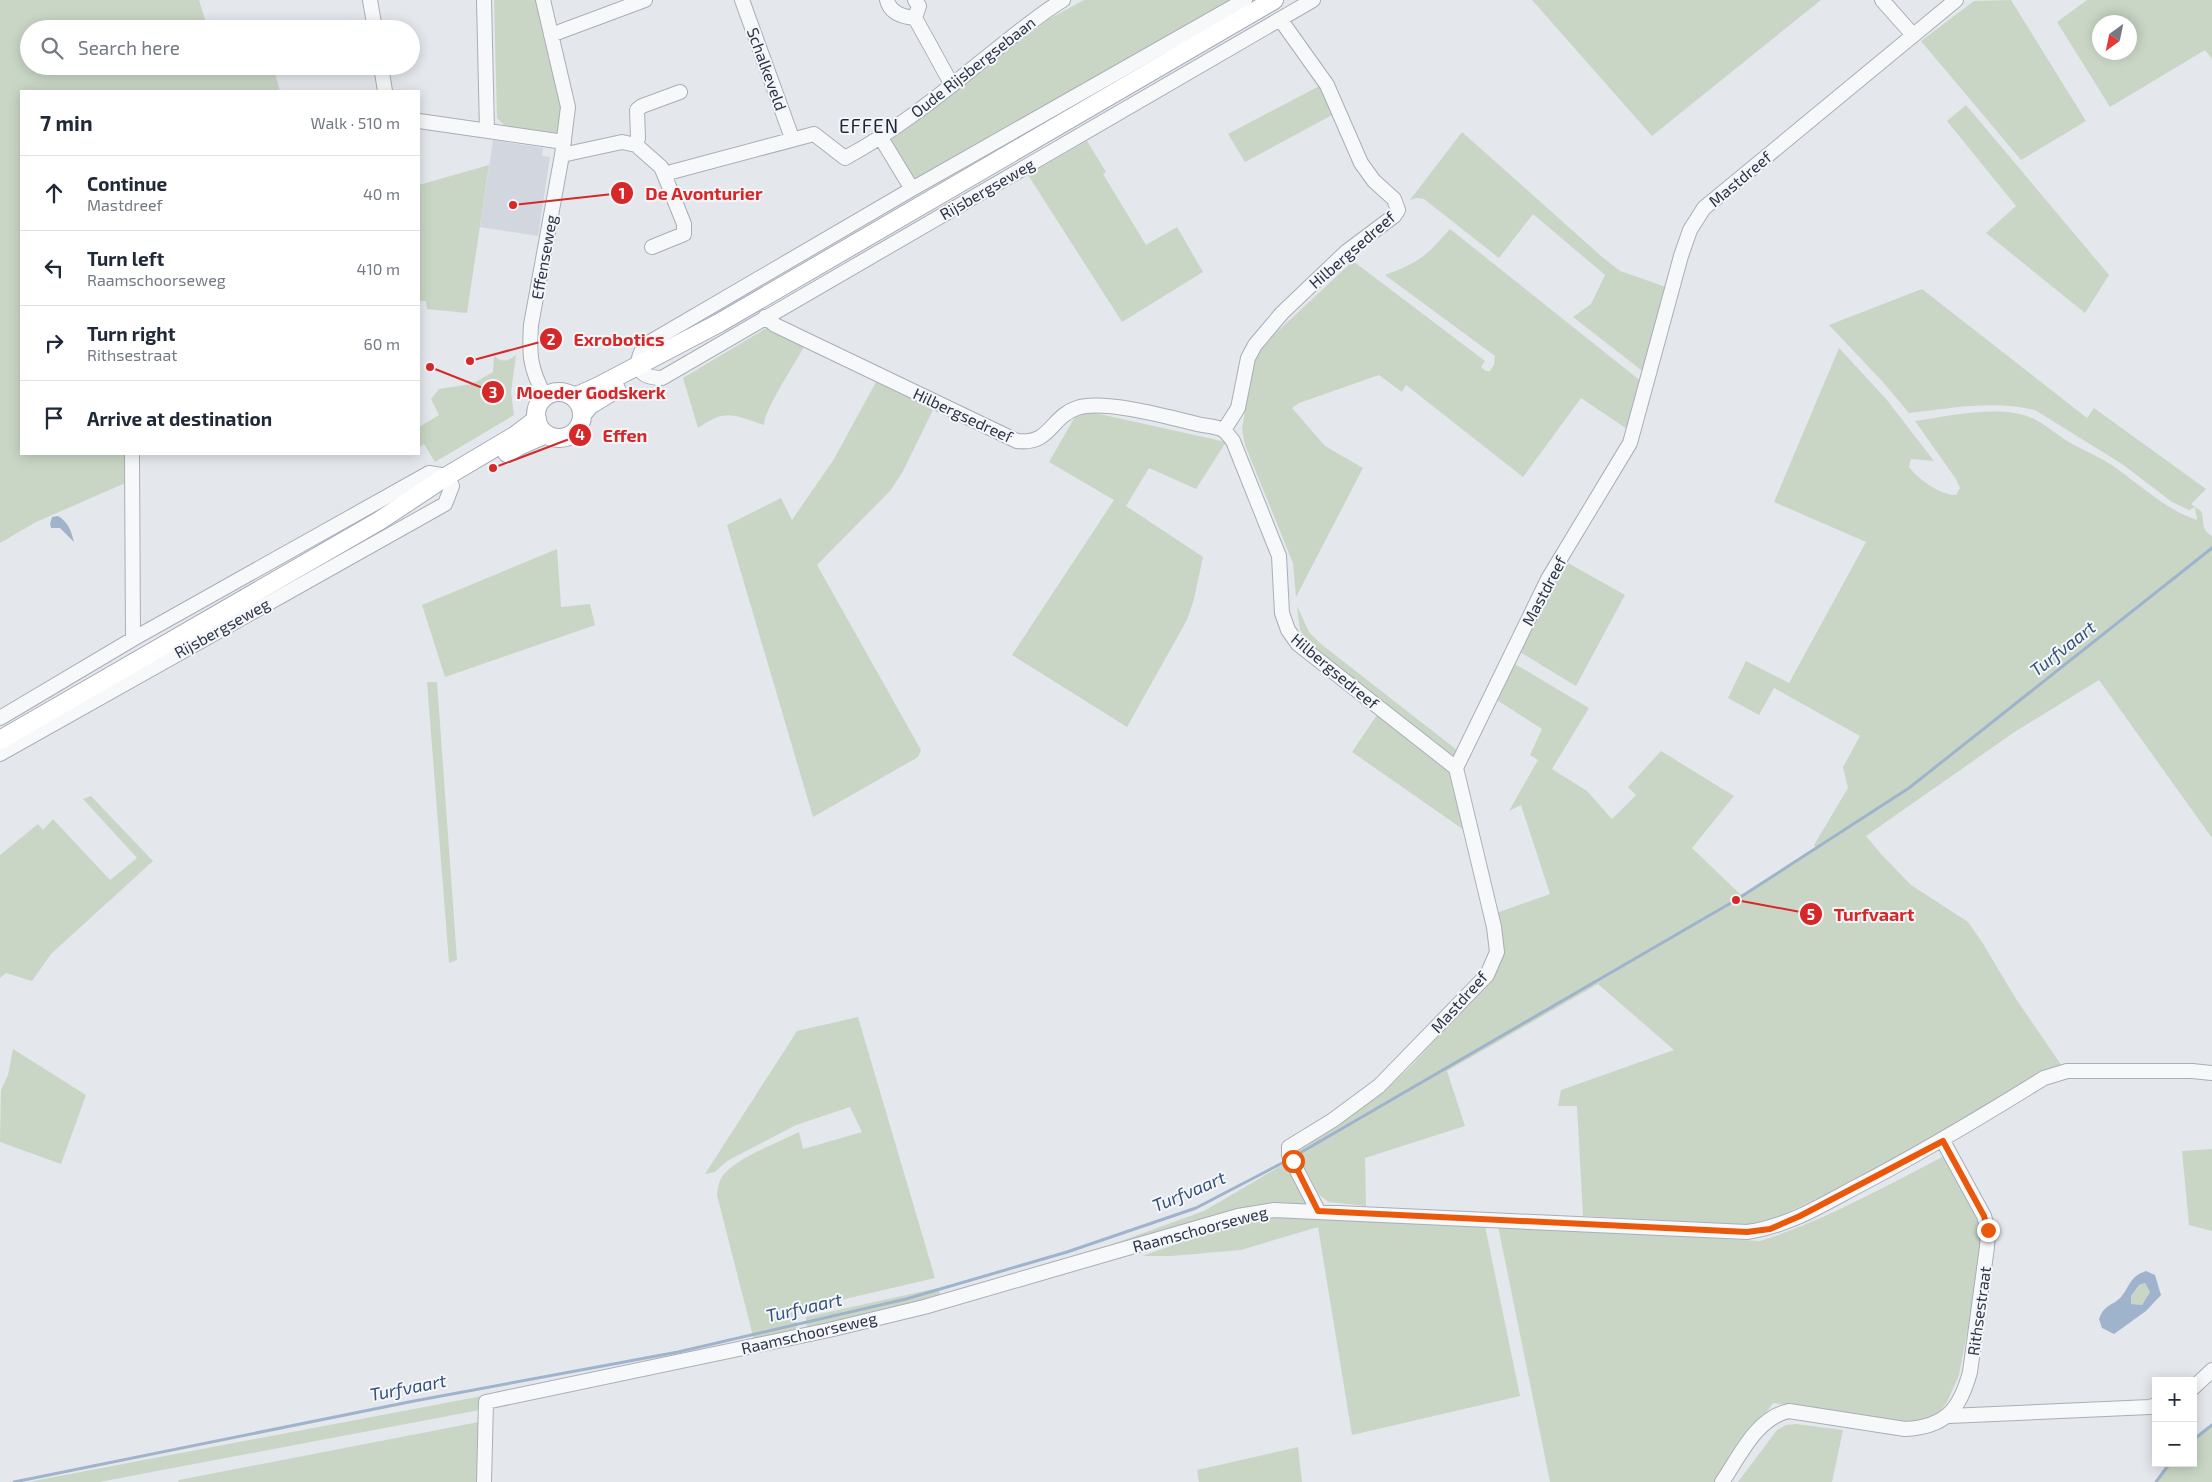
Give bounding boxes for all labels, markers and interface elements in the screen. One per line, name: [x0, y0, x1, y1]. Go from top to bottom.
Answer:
street label: Oude Rijsbergsebaan: [907, 12, 1039, 122]
north arrow: [2092, 15, 2137, 60]
search box: [20, 20, 420, 75]
street label: Schalkeveld: [744, 25, 791, 113]
icon: search: [38, 34, 66, 62]
text: Search here: [78, 36, 180, 59]
text: 7 min: [40, 110, 93, 135]
text: Walk · 510 m: [310, 113, 400, 132]
district label: EFFEN: [839, 114, 899, 137]
street label: Mastdreef: [1705, 146, 1775, 210]
street label: Rijsbergseweg: [936, 154, 1038, 224]
text: Continue: [87, 172, 167, 195]
callout: De Avonturier: [610, 177, 772, 210]
icon: ahead: [40, 179, 68, 207]
text: De Avonturier: [645, 182, 763, 204]
text: 40 m: [363, 184, 400, 203]
text: 1: [619, 184, 625, 202]
text: Mastdreef: [87, 195, 163, 214]
street label: Hilbergsedreef: [1305, 207, 1399, 292]
street label: Effenseweg: [527, 213, 560, 301]
text: Turn left: [87, 247, 164, 270]
icon: left: [40, 254, 68, 282]
text: 410 m: [357, 259, 400, 278]
text: Raamschoorseweg: [87, 270, 226, 289]
text: Turn right: [87, 322, 175, 345]
callout: Exrobotics: [539, 323, 675, 356]
text: Exrobotics: [573, 328, 665, 350]
icon: right: [40, 329, 68, 357]
text: 2: [547, 330, 556, 348]
text: 60 m: [364, 334, 400, 353]
text: Rithsestraat: [87, 345, 177, 364]
callout: Moeder Godskerk: [481, 376, 676, 409]
text: Moeder Godskerk: [516, 381, 666, 403]
text: 3: [489, 383, 497, 401]
street label: Hilbergsedreef: [910, 383, 1017, 446]
icon: arrive: [40, 404, 68, 432]
text: Arrive at destination: [87, 407, 272, 430]
callout: Effen: [567, 419, 657, 452]
text: Effen: [603, 424, 647, 446]
text: 4: [575, 425, 585, 443]
street label: Mastdreef: [1517, 552, 1570, 629]
street label: Rijsbergseweg: [171, 593, 273, 663]
water label: Turfvaart: [2025, 616, 2100, 681]
street label: Hilbergsedreef: [1288, 629, 1383, 713]
callout: Turfvaart: [1799, 898, 1924, 931]
text: Turfvaart: [1834, 903, 1915, 925]
text: 5: [1807, 905, 1815, 923]
street label: Mastdreef: [1426, 967, 1492, 1036]
route start: [1282, 1150, 1305, 1173]
water label: Turfvaart: [1149, 1166, 1229, 1216]
street label: Raamschoorseweg: [1130, 1201, 1269, 1256]
route end: [1977, 1219, 2000, 1242]
street label: Rithsestraat: [1963, 1265, 1994, 1357]
water label: Turfvaart: [764, 1288, 844, 1326]
street label: Raamschoorseweg: [739, 1308, 879, 1357]
water label: Turfvaart: [368, 1369, 448, 1405]
map controls: [2152, 1377, 2197, 1467]
button: +: [2152, 1377, 2197, 1422]
button: −: [2152, 1422, 2197, 1467]

